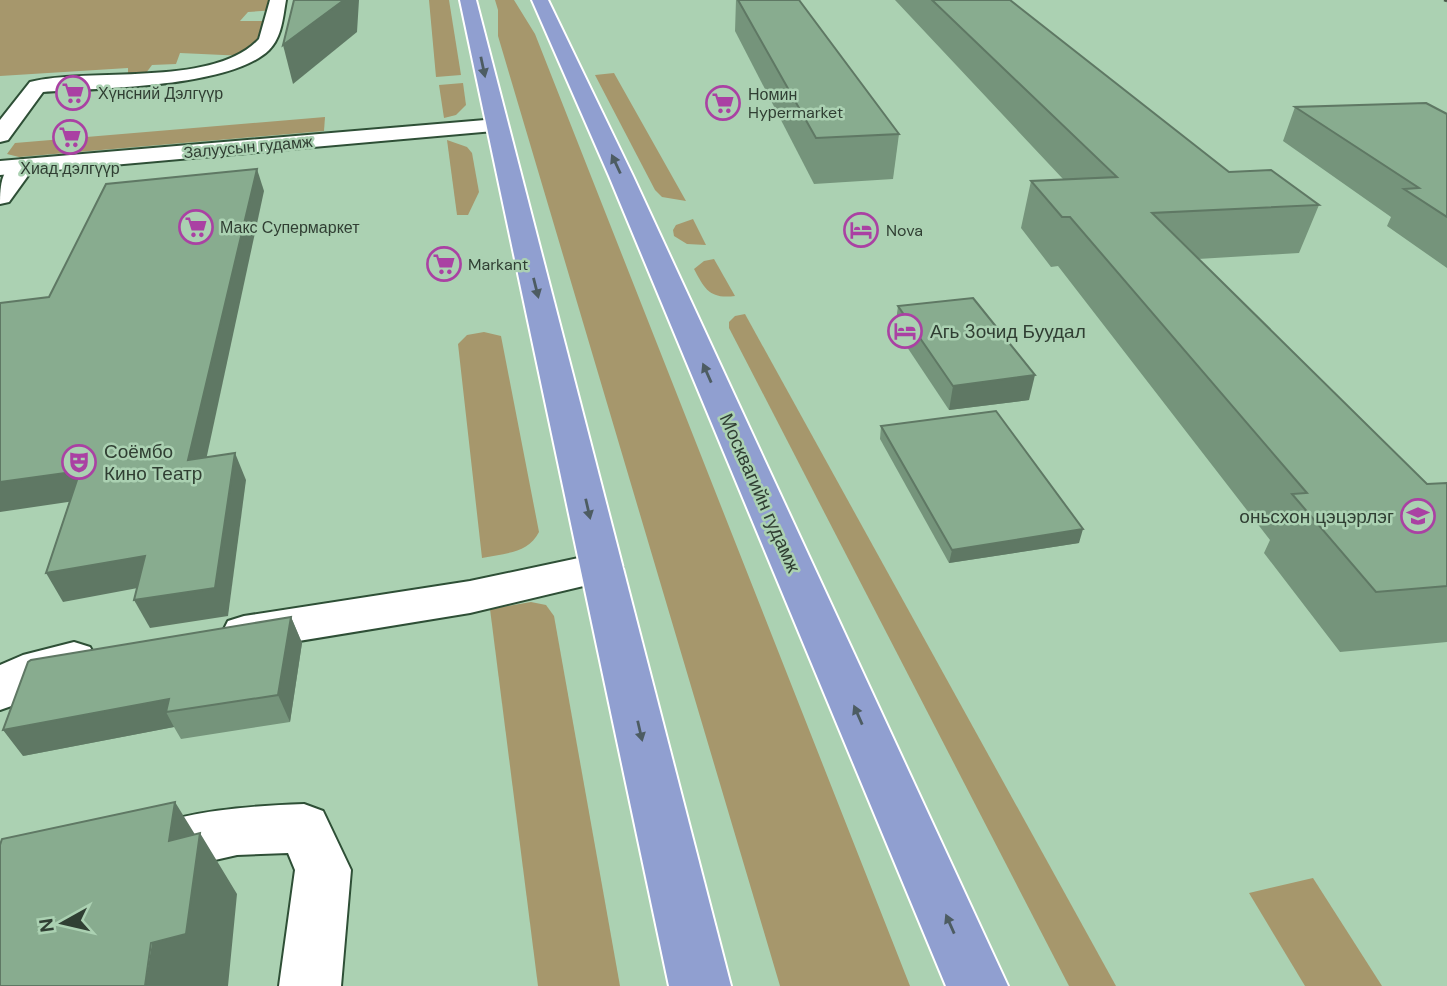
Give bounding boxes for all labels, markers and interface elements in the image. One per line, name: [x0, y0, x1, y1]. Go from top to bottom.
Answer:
one-way arrow: [477, 56, 488, 78]
supermarket icon: Хүнсний Дэлгүүр: [54, 74, 92, 112]
place label: Хүнсний Дэлгүүр: [98, 83, 223, 104]
supermarket icon: Номин Hyрermarket: [704, 84, 742, 122]
place label: Номин Hyрermarket: [748, 84, 843, 123]
supermarket icon: Хиад дэлгүүр: [51, 118, 89, 156]
street label: Залуусын гудамж: [183, 131, 314, 163]
one-way arrow: [610, 154, 621, 174]
place label: Хиад дэлгүүр: [20, 158, 120, 179]
supermarket icon: Макс Супермаркет: [177, 208, 215, 246]
hotel icon: Nova: [842, 211, 880, 249]
place label: Макс Супермаркет: [220, 217, 360, 238]
place label: Nova: [886, 220, 923, 241]
supermarket icon: Markant: [425, 245, 463, 283]
place label: Markant: [468, 254, 528, 275]
one-way arrow: [531, 277, 542, 299]
hotel icon: Агь 3очид Буудал: [886, 312, 924, 350]
place label: Агь 3очид Буудал: [930, 319, 1086, 344]
one-way arrow: [701, 363, 713, 383]
street label: Москвагийн гудамж: [714, 409, 806, 577]
place label: Соёмбо Кино Театр: [104, 439, 202, 486]
theatre icon: Соёмбо Кино Театр: [60, 443, 98, 481]
school or university icon: оньсхон цэцэрлэг: [1399, 497, 1437, 535]
one-way arrow: [583, 498, 594, 520]
place label: оньсхон цэцэрлэг: [1239, 504, 1394, 529]
one-way arrow: [852, 705, 863, 726]
one-way arrow: [635, 720, 646, 742]
north arrow: [28, 888, 98, 958]
one-way arrow: [944, 913, 955, 934]
text: N: [33, 917, 60, 934]

